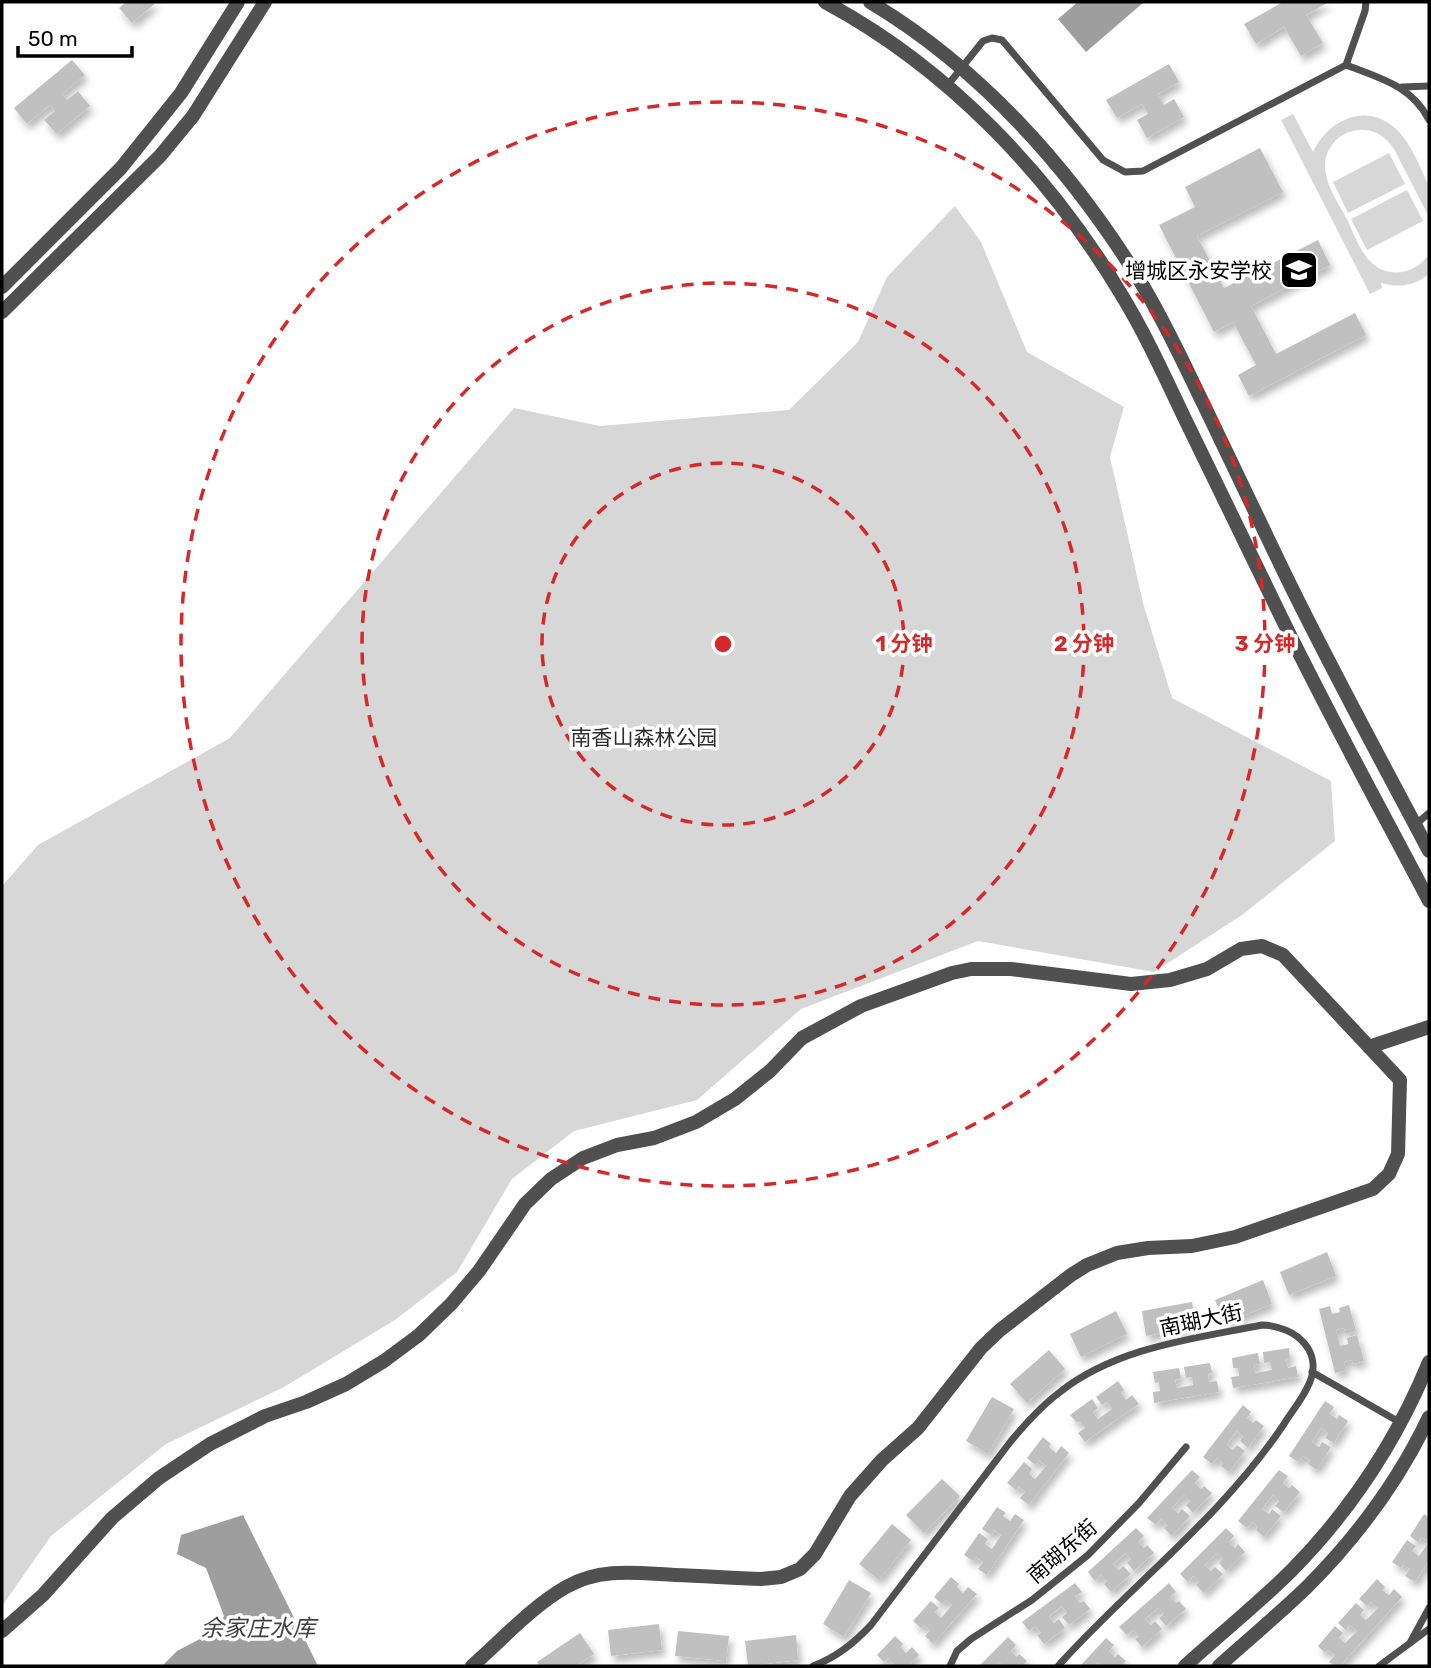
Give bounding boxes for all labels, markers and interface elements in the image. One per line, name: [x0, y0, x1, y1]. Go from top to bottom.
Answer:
scale bar: [18, 14, 131, 58]
text: 50 m: [28, 26, 78, 51]
school or university icon: 增城区永安学校: [1278, 249, 1320, 291]
place label: 增城区永安学校: [1125, 258, 1272, 283]
text: 1 分钟: [876, 631, 932, 656]
text: 2 分钟: [1054, 631, 1114, 656]
text: 3 分钟: [1235, 631, 1295, 656]
centre of rings: [711, 632, 735, 656]
park label: 南香山森林公园: [571, 725, 718, 750]
street label: 南瑚大街: [1157, 1299, 1245, 1341]
street label: 南瑚东街: [1022, 1514, 1102, 1588]
water label: 余家庄水库: [201, 1614, 320, 1642]

